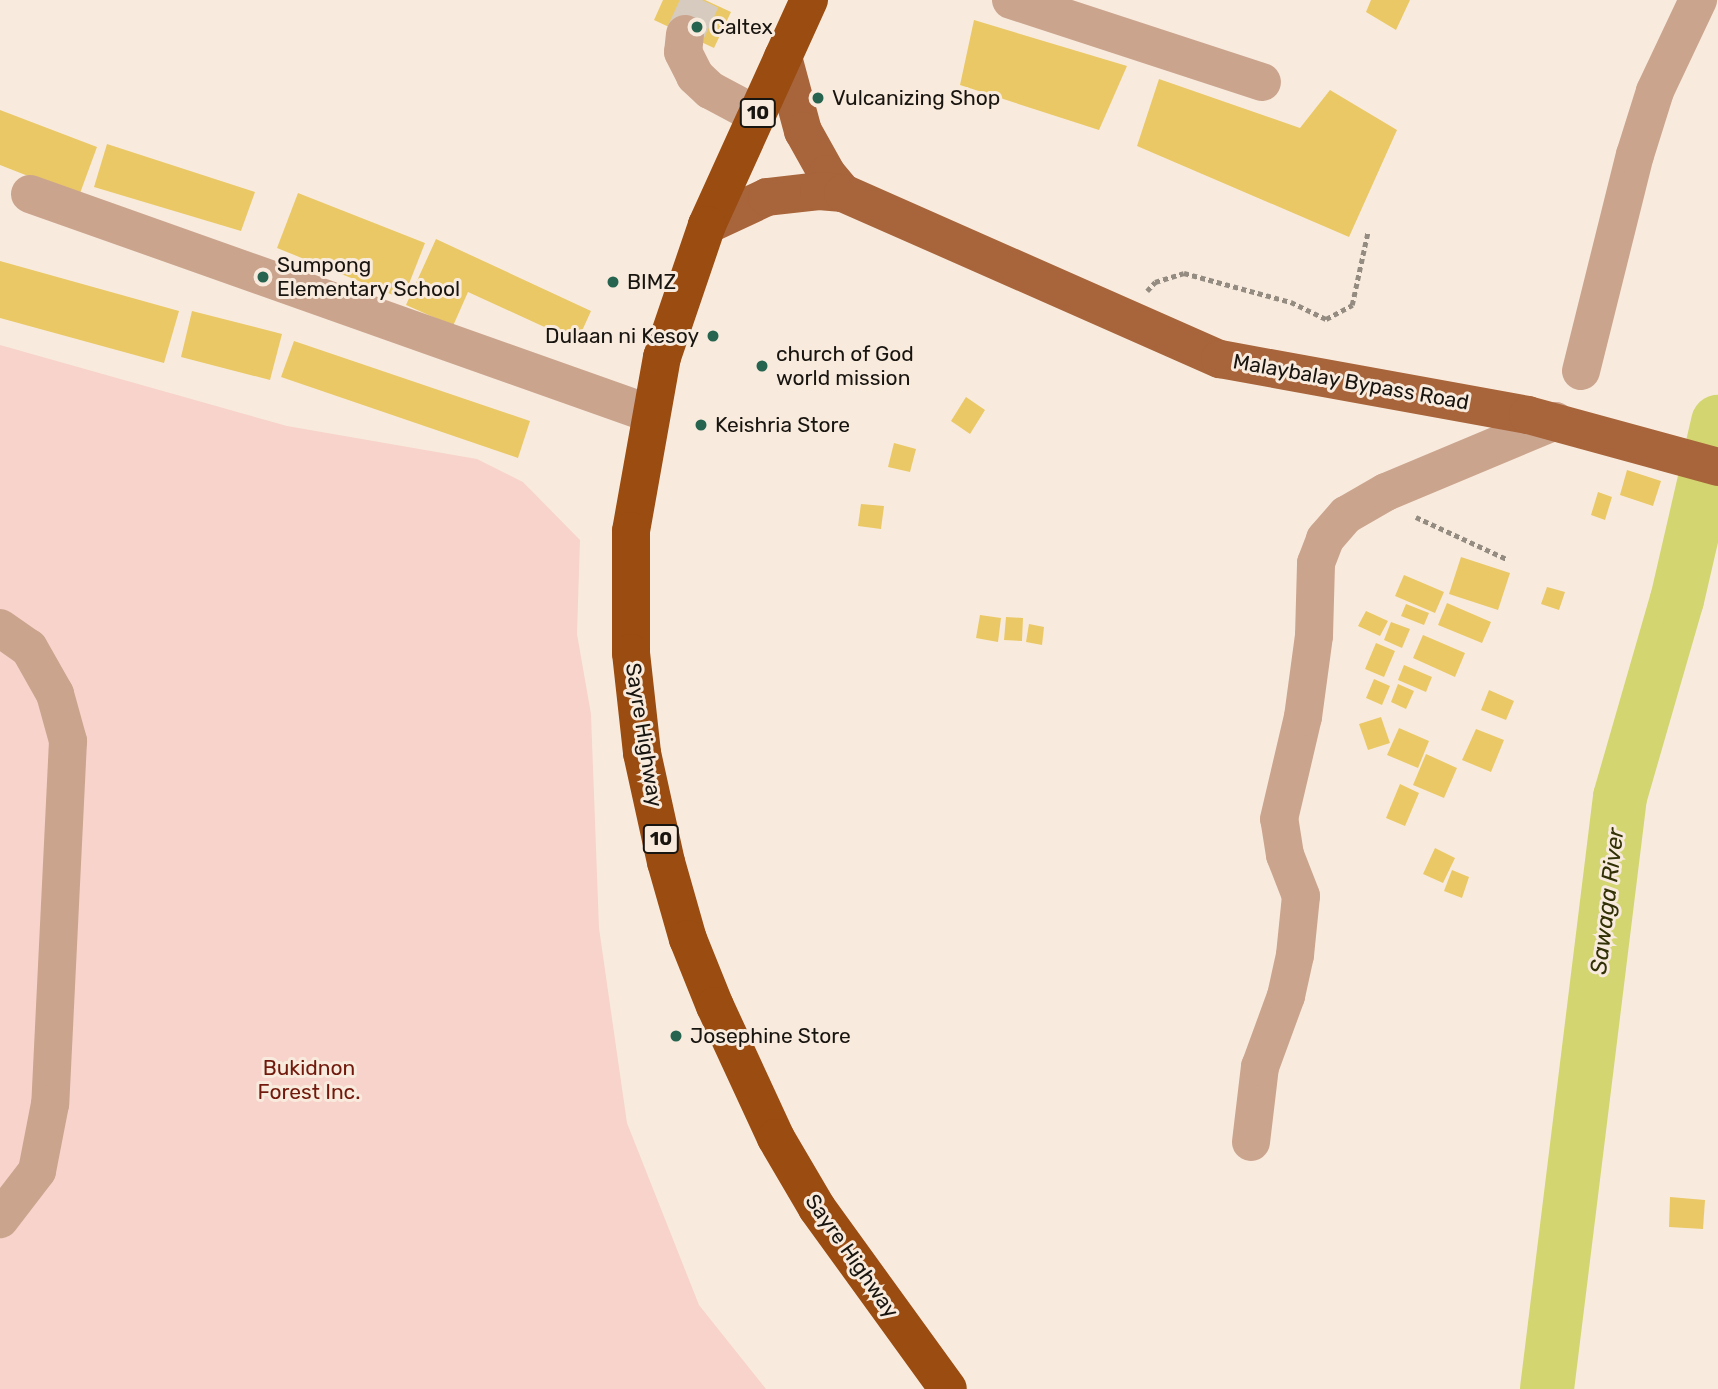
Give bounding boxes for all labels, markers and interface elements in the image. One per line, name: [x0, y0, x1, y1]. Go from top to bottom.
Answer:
place label: Caltex: [711, 14, 773, 40]
marker: Caltex: [689, 19, 705, 35]
place label: Vulcanizing Shop: [832, 85, 1000, 111]
marker: Vulcanizing Shop: [810, 90, 826, 106]
road number: 10: [739, 97, 777, 128]
place label: Sumpong Elementary School: [277, 252, 461, 302]
marker: Sumpong Elementary School: [255, 269, 271, 285]
place label: BIMZ: [627, 269, 676, 295]
marker: BIMZ: [605, 274, 621, 290]
place label: Dulaan ni Kesoy: [545, 323, 699, 349]
marker: Dulaan ni Kesoy: [705, 328, 721, 344]
place label: church of God world mission: [776, 341, 914, 391]
street label: Malaybalay Bypass Road: [1231, 349, 1471, 415]
marker: church of God world mission: [754, 358, 770, 374]
place label: Keishria Store: [715, 412, 850, 438]
marker: Keishria Store: [693, 417, 709, 433]
street label: Sayre Highway: [620, 661, 668, 809]
road number: 10: [642, 824, 680, 854]
water label: Sawaga River: [1584, 826, 1630, 976]
place label: Josephine Store: [690, 1023, 851, 1049]
marker: Josephine Store: [668, 1028, 684, 1044]
park label: Bukidnon Forest Inc.: [257, 1055, 361, 1105]
street label: Sayre Highway: [800, 1189, 904, 1323]

